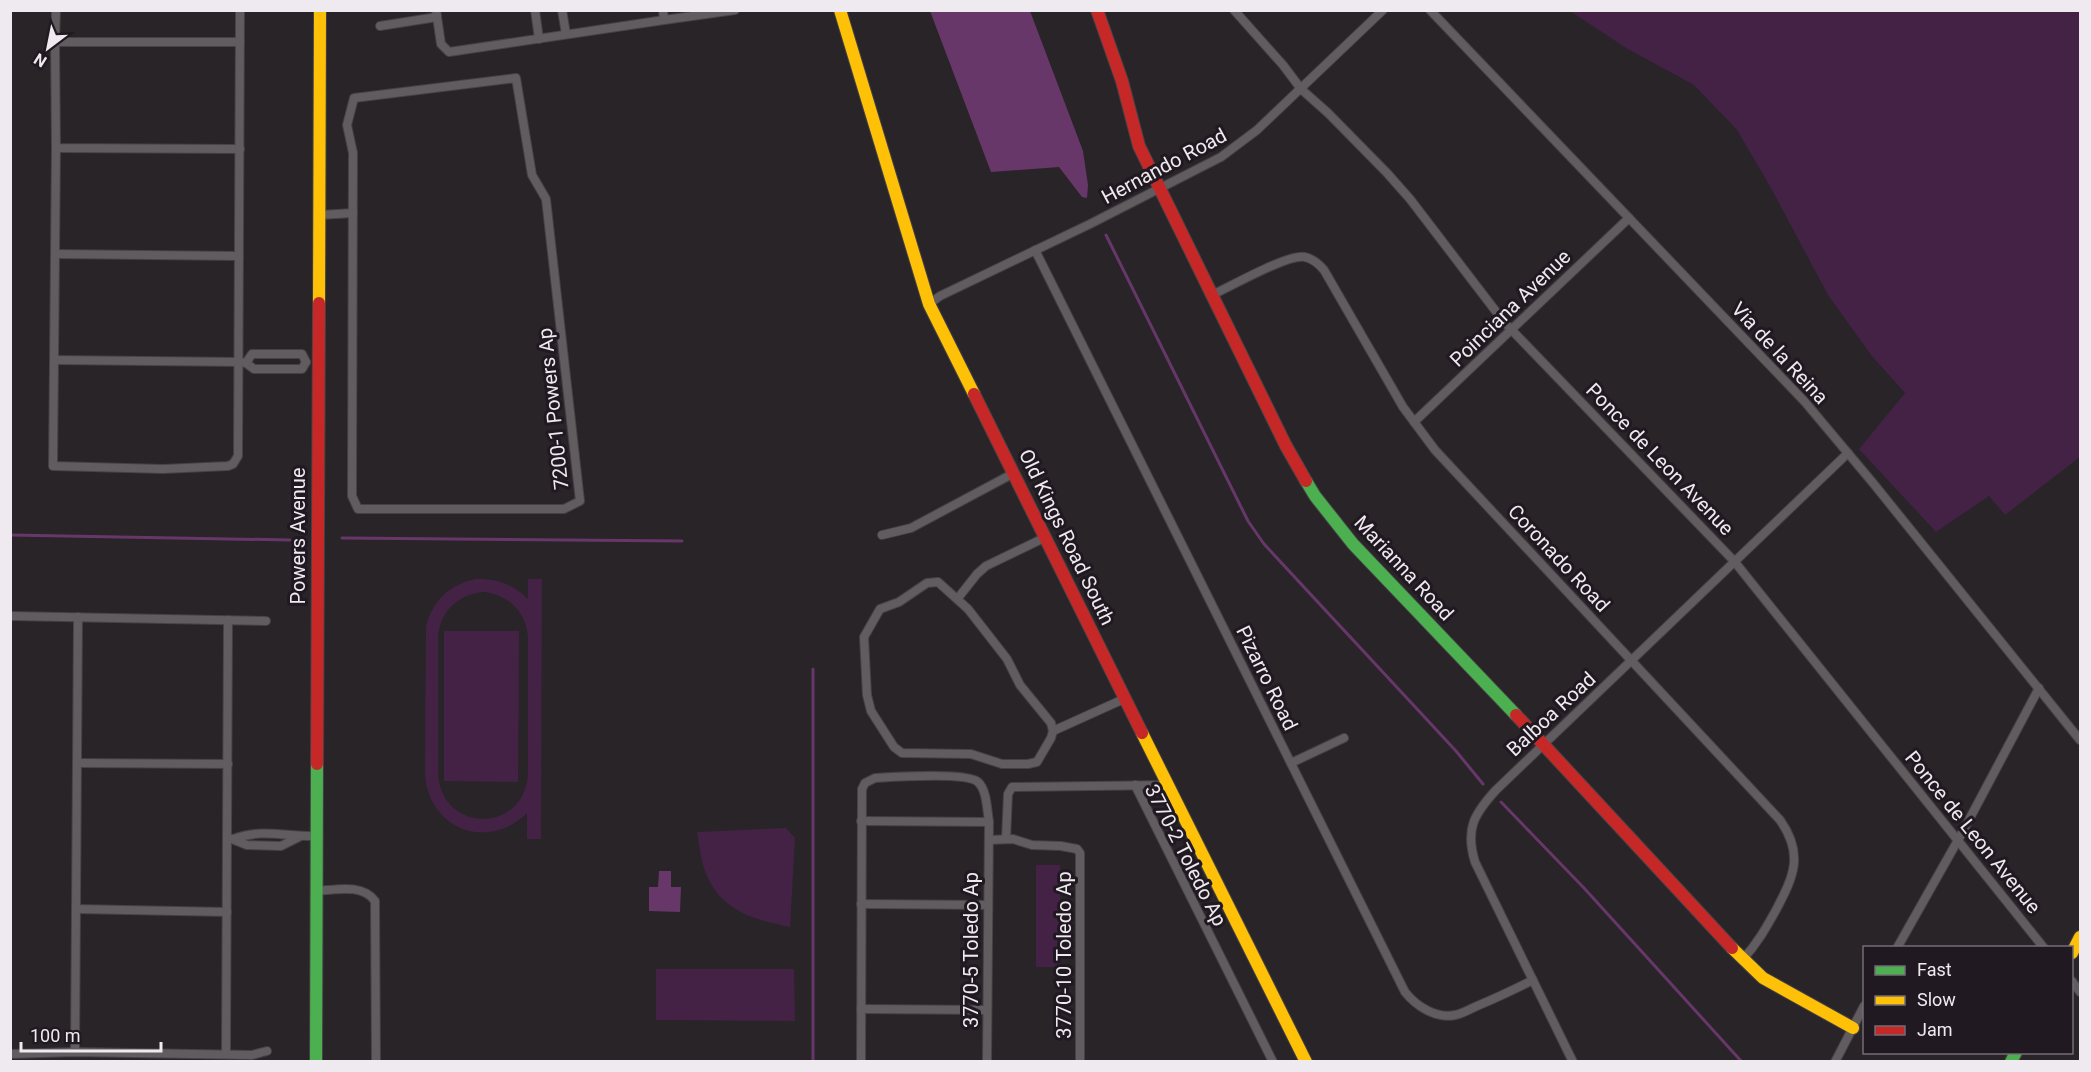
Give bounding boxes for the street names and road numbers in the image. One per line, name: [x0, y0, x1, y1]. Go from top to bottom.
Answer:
street label: Hernando Road: [1097, 123, 1231, 209]
street label: Poinciana Avenue: [1445, 244, 1575, 372]
street label: Via de la Reina: [1727, 297, 1833, 409]
street label: 7200-1 Powers Ap: [533, 327, 573, 491]
street label: Ponce de Leon Avenue: [1581, 378, 1739, 540]
street label: Old Kings Road South: [1014, 445, 1120, 629]
street label: Powers Avenue: [286, 468, 310, 605]
street label: Coronado Road: [1503, 499, 1615, 617]
street label: Marianna Road: [1349, 511, 1459, 625]
street label: Pizarro Road: [1231, 622, 1303, 734]
street label: Balboa Road: [1502, 667, 1600, 761]
street label: Ponce de Leon Avenue: [1900, 746, 2046, 918]
street label: 3770-2 Toledo Ap: [1140, 780, 1232, 930]
street label: 3770-10 Toledo Ap: [1052, 871, 1076, 1039]
street label: 3770-5 Toledo Ap: [959, 872, 983, 1028]

